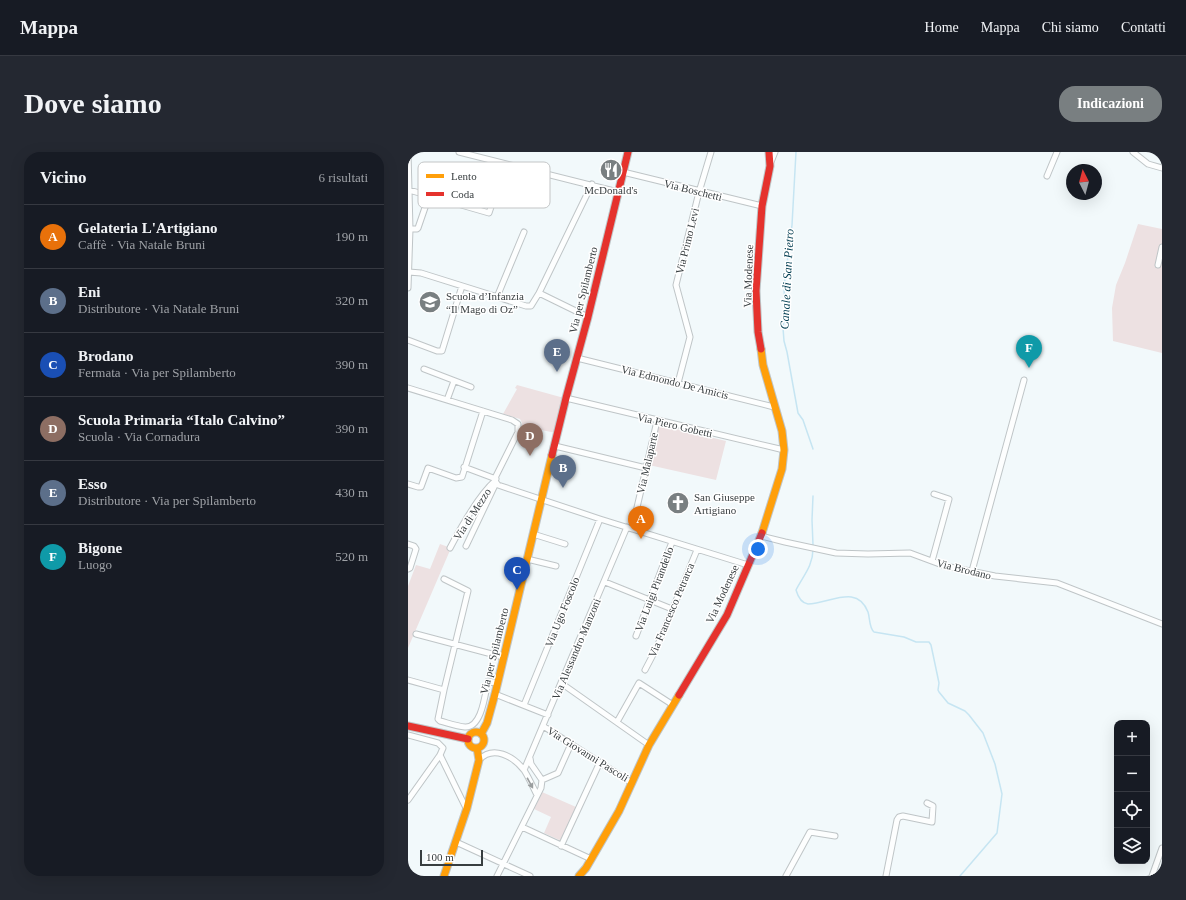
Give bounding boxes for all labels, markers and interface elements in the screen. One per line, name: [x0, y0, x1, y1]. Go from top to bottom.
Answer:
text: Mappa: [20, 17, 78, 38]
text: Home: [925, 20, 959, 35]
text: Mappa: [981, 20, 1020, 35]
text: Chi siamo: [1042, 20, 1099, 35]
text: Contatti: [1121, 20, 1166, 35]
button: Indicazioni: [1059, 86, 1162, 122]
text: Dove siamo: [24, 88, 162, 119]
restaurant icon: McDonald's: [598, 157, 624, 183]
legend: [418, 162, 550, 208]
north arrow: [1066, 164, 1102, 200]
text: Vicino: [40, 168, 87, 187]
text: 6 risultati: [319, 170, 368, 185]
text: Lento: [451, 170, 477, 182]
street label: Via Boschetti: [663, 177, 723, 203]
place label: McDonald's: [584, 184, 638, 196]
text: Coda: [451, 188, 474, 200]
street label: Via Primo Levi: [673, 207, 701, 275]
text: Gelateria L'Artigiano: [78, 220, 218, 236]
water label: Canale di San Pietro: [777, 228, 797, 330]
text: A: [48, 229, 58, 244]
text: 190 m: [335, 229, 368, 244]
text: Caffè · Via Natale Bruni: [78, 237, 205, 252]
street label: Via Modenese: [741, 244, 755, 308]
street label: Via per Spilamberto: [566, 245, 600, 334]
text: Eni: [78, 284, 101, 300]
school or university icon: Scuola d’Infanzia “Il Mago di Oz”: [417, 289, 443, 315]
place label: Scuola d’Infanzia “Il Mago di Oz”: [446, 290, 524, 315]
text: B: [49, 293, 57, 308]
text: 320 m: [335, 293, 368, 308]
text: Distributore · Via Natale Bruni: [78, 301, 239, 316]
pin: F: [1016, 335, 1042, 368]
pin: E: [544, 339, 570, 372]
text: Brodano: [78, 348, 134, 364]
text: C: [48, 357, 58, 372]
text: 390 m: [335, 357, 368, 372]
street label: Via Edmondo De Amicis: [620, 363, 730, 401]
text: Fermata · Via per Spilamberto: [78, 365, 236, 380]
street label: Via Piero Gobetti: [636, 411, 714, 439]
text: Scuola Primaria “Italo Calvino”: [78, 412, 285, 428]
text: D: [48, 421, 58, 436]
text: 390 m: [335, 421, 368, 436]
pin: D: [517, 423, 543, 456]
text: Scuola · Via Cornadura: [78, 429, 200, 444]
street label: Via Malaparte: [634, 431, 660, 495]
pin: B: [550, 455, 576, 488]
text: Esso: [78, 476, 107, 492]
text: E: [49, 485, 57, 500]
text: 430 m: [335, 485, 368, 500]
street label: Via di Mezzo: [451, 485, 493, 542]
church icon: San Giuseppe Artigiano: [665, 490, 691, 516]
place label: San Giuseppe Artigiano: [694, 491, 755, 516]
text: Distributore · Via per Spilamberto: [78, 493, 256, 508]
pin: A: [628, 506, 654, 539]
your location: [748, 539, 768, 559]
text: Bigone: [78, 540, 122, 556]
street label: Via Luigi Pirandello: [632, 544, 676, 633]
text: F: [49, 549, 57, 564]
text: 520 m: [335, 549, 368, 564]
street label: Via Brodano: [935, 556, 993, 582]
text: Luogo: [78, 557, 112, 572]
pin: C: [504, 557, 530, 590]
street label: Via Francesco Petrarca: [646, 561, 696, 659]
street label: Via Modenese: [703, 563, 741, 625]
street label: Via Ugo Foscolo: [542, 575, 582, 649]
street label: Via Alessandro Manzoni: [549, 597, 603, 701]
street label: Via per Spilamberto: [477, 606, 511, 695]
map controls: [1114, 720, 1150, 864]
button: +: [1114, 720, 1150, 756]
street label: Via Giovanni Pascoli: [545, 724, 631, 784]
button: −: [1114, 756, 1150, 792]
one-way arrow: [527, 777, 534, 788]
button: locate: [1114, 792, 1150, 828]
button: layers: [1114, 828, 1150, 864]
scale bar: [420, 848, 483, 867]
text: 100 m: [426, 851, 454, 863]

